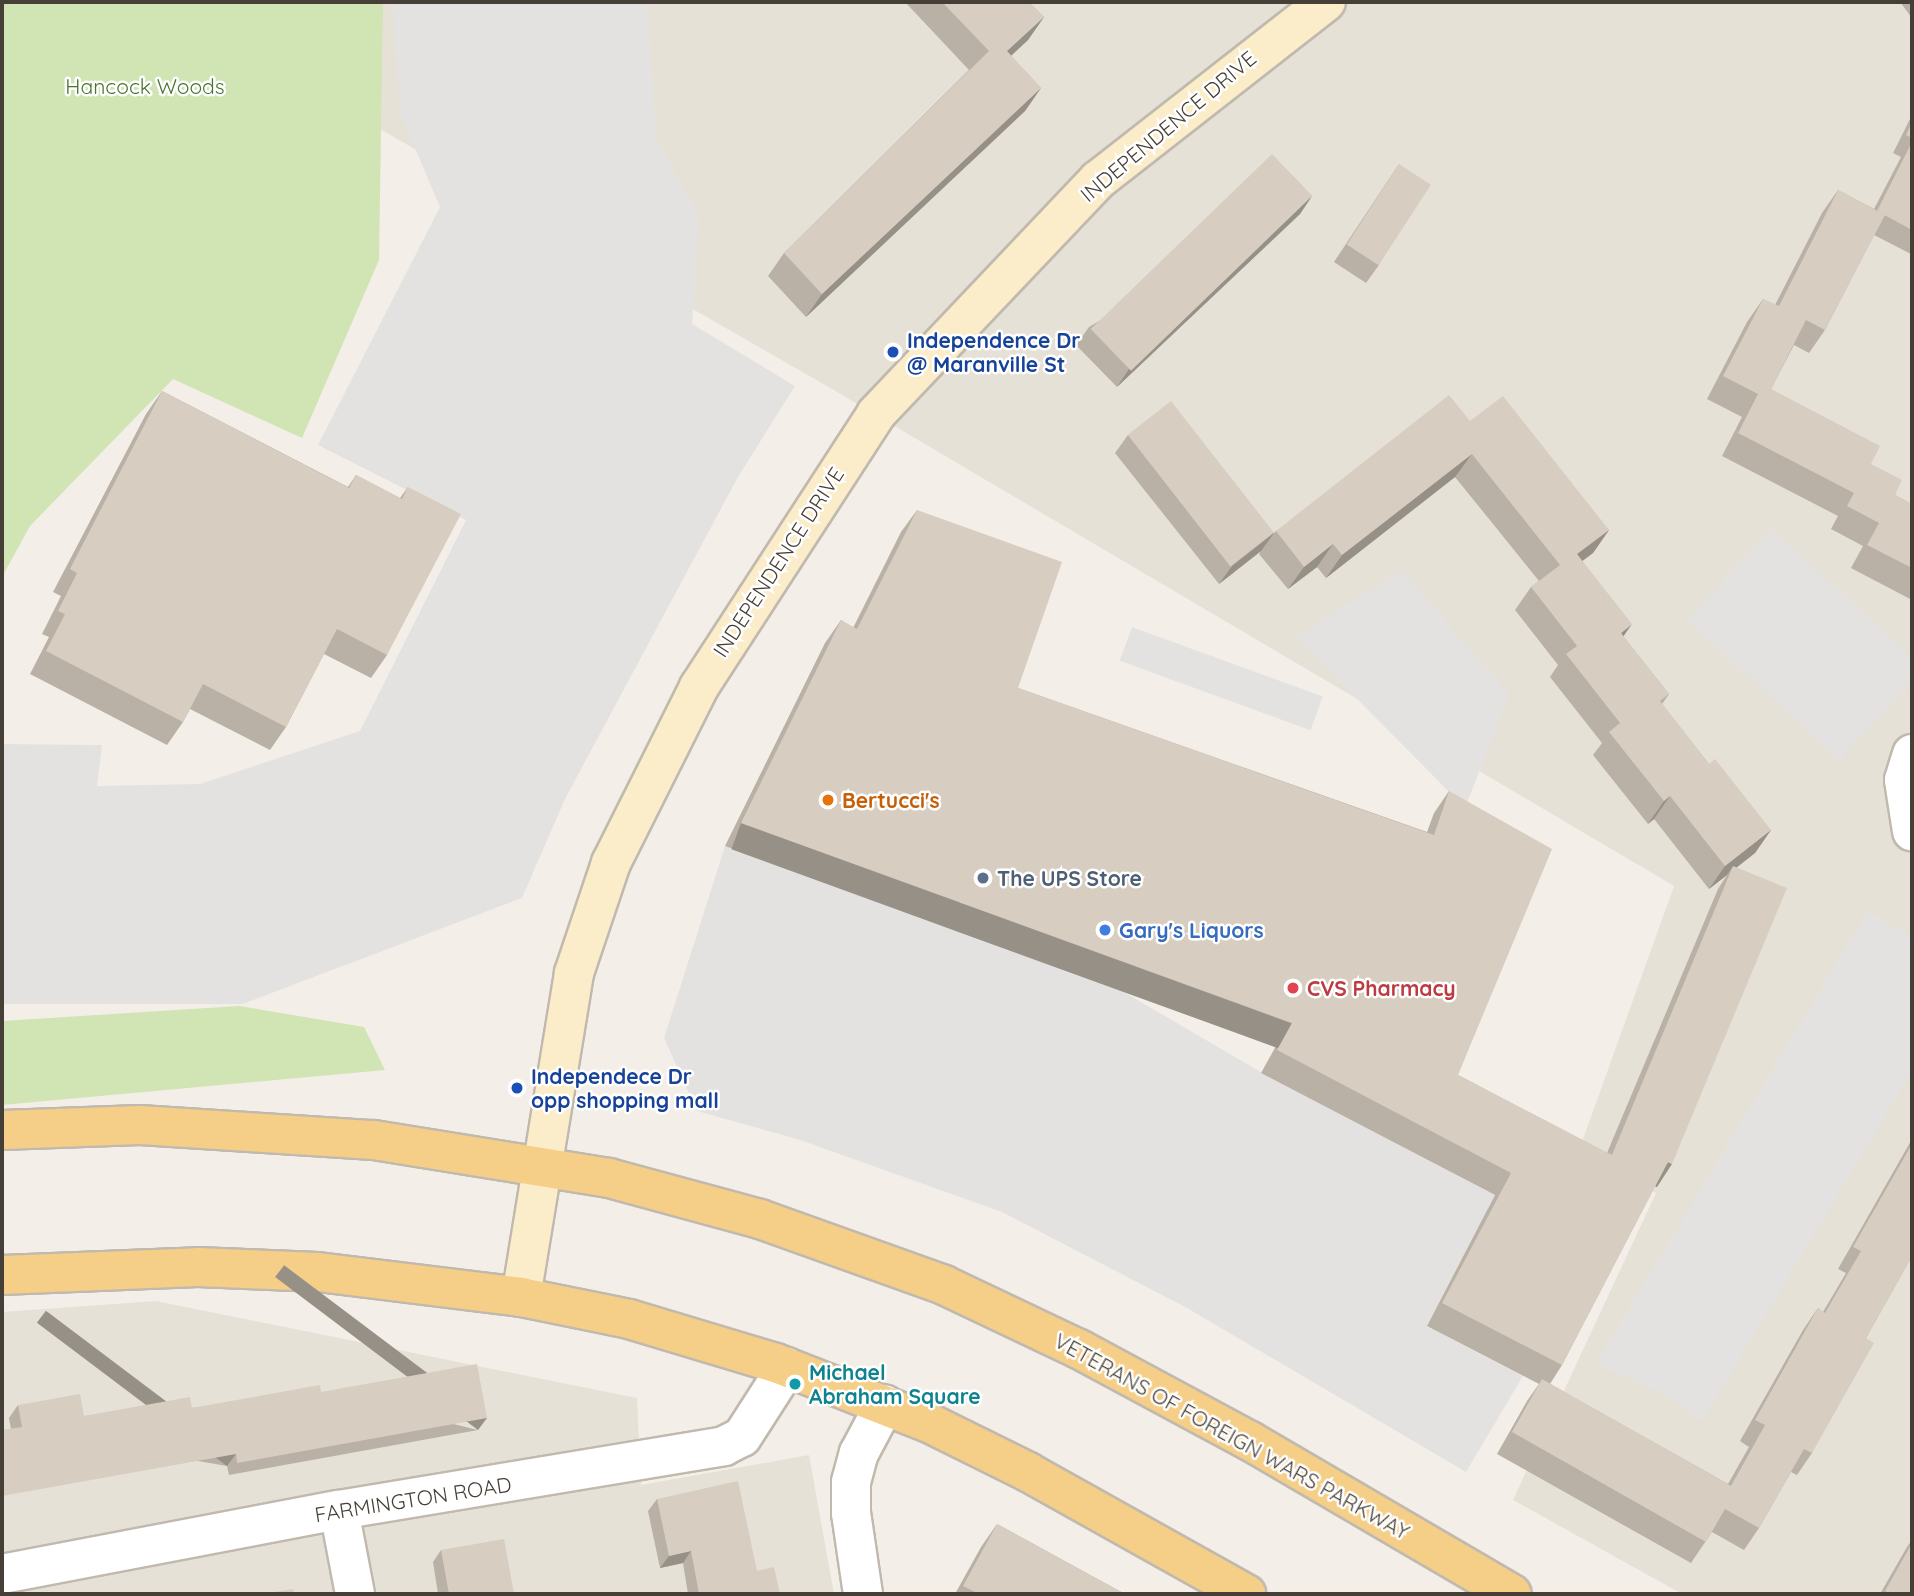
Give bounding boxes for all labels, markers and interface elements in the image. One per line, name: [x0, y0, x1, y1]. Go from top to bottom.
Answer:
street label: INDEPENDENCE DRIVE: [1075, 45, 1261, 207]
park label: Hancock Woods: [65, 73, 225, 99]
place label: Independence Dr @ Maranville St: [907, 327, 1080, 377]
marker: Independence Dr @ Maranville St: [885, 344, 901, 360]
street label: INDEPENDENCE DRIVE: [707, 462, 849, 662]
place label: Bertucci's: [842, 787, 940, 813]
marker: Bertucci's: [820, 792, 836, 808]
place label: The UPS Store: [997, 865, 1142, 891]
marker: The UPS Store: [975, 870, 991, 886]
place label: Gary's Liquors: [1119, 917, 1264, 943]
marker: Gary's Liquors: [1097, 922, 1113, 938]
place label: CVS Pharmacy: [1307, 975, 1456, 1001]
marker: CVS Pharmacy: [1285, 980, 1301, 996]
place label: Independece Dr opp shopping mall: [531, 1063, 719, 1113]
marker: Independece Dr opp shopping mall: [509, 1080, 525, 1096]
street label: VETERANS OF FOREIGN WARS PARKWAY: [1050, 1328, 1414, 1544]
place label: Michael Abraham Square: [809, 1359, 981, 1409]
marker: Michael Abraham Square: [787, 1376, 803, 1392]
street label: FARMINGTON ROAD: [313, 1471, 513, 1527]

